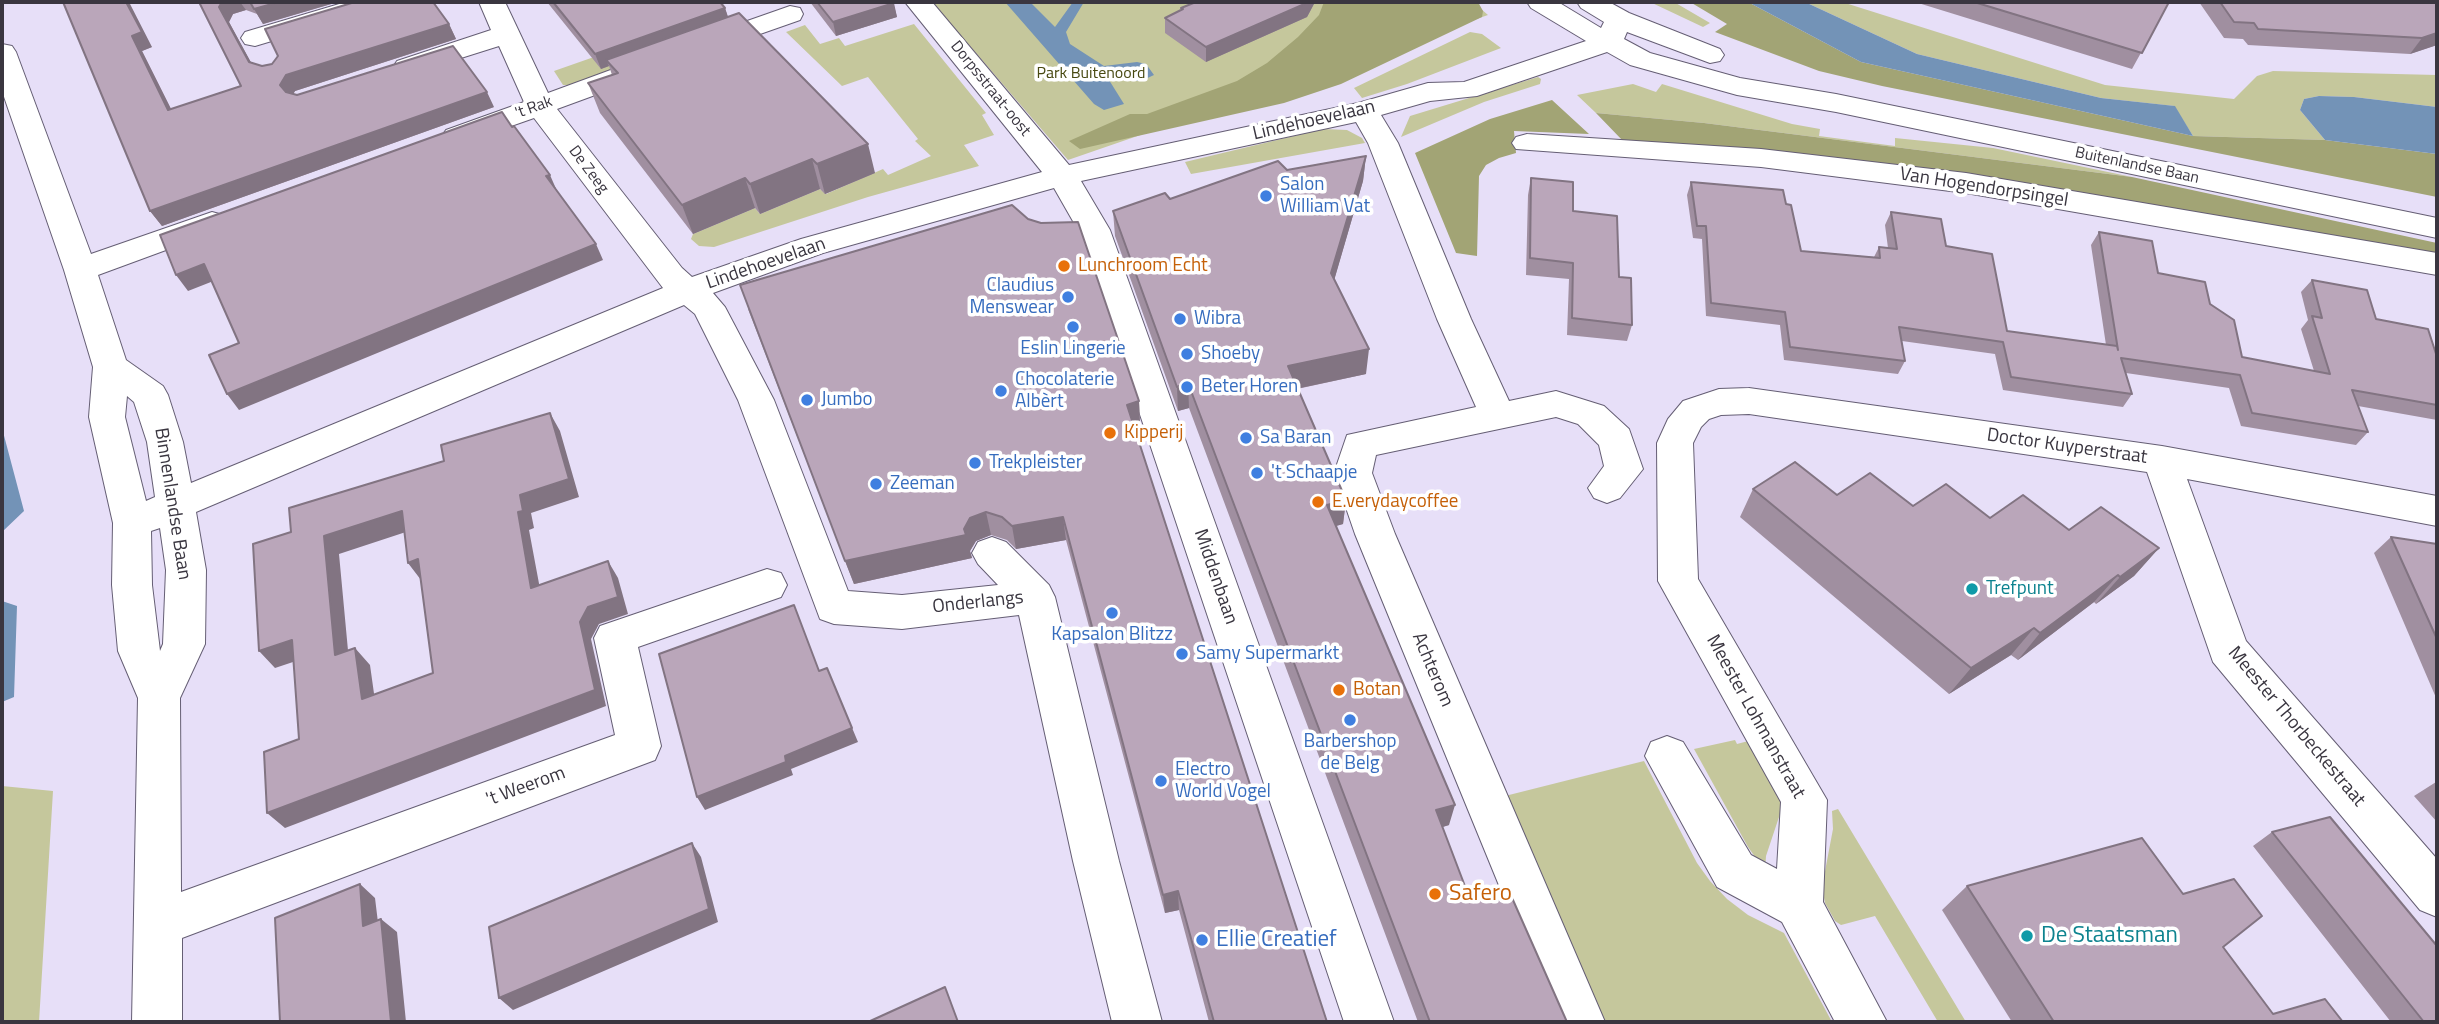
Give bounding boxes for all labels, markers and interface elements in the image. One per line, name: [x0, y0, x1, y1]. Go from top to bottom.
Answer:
street label: Dorpsstraat-oost: [946, 37, 1034, 141]
park label: Park Buitenoord: [1037, 64, 1145, 84]
street label: 't Rak: [513, 92, 555, 124]
street label: Lindehoevelaan: [1251, 96, 1377, 146]
street label: De Zeeg: [564, 142, 612, 198]
street label: Buitenlandse Baan: [2073, 143, 2201, 189]
street label: Van Hogendorpsingel: [1898, 163, 2070, 213]
place label: Salon William Vat: [1280, 174, 1370, 218]
marker: Salon William Vat: [1258, 188, 1274, 204]
street label: Lindehoevelaan: [703, 233, 829, 295]
place label: Lunchroom Echt: [1078, 255, 1208, 277]
marker: Lunchroom Echt: [1056, 258, 1072, 274]
place label: Claudius Menswear: [970, 275, 1054, 319]
marker: Claudius Menswear: [1060, 289, 1076, 305]
place label: Wibra: [1194, 308, 1241, 330]
marker: Wibra: [1172, 311, 1188, 327]
marker: Eslin Lingerie: [1065, 319, 1081, 335]
place label: Eslin Lingerie: [1020, 338, 1126, 360]
place label: Shoeby: [1201, 343, 1260, 365]
marker: Shoeby: [1179, 346, 1195, 362]
place label: Chocolaterie Albèrt: [1015, 369, 1114, 413]
place label: Beter Horen: [1201, 376, 1298, 398]
marker: Beter Horen: [1179, 379, 1195, 395]
marker: Chocolaterie Albèrt: [993, 383, 1009, 399]
place label: Jumbo: [821, 389, 872, 411]
marker: Jumbo: [799, 392, 815, 408]
place label: Kipperij: [1124, 422, 1183, 444]
street label: Doctor Kuyperstraat: [1985, 424, 2149, 470]
marker: Kipperij: [1102, 425, 1118, 441]
street label: Binnenlandse Baan: [149, 426, 195, 582]
place label: Sa Baran: [1260, 427, 1332, 449]
marker: Sa Baran: [1238, 430, 1254, 446]
place label: Trekpleister: [989, 452, 1082, 474]
marker: Trekpleister: [967, 455, 983, 471]
place label: 't Schaapje: [1271, 462, 1357, 484]
marker: 't Schaapje: [1249, 465, 1265, 481]
place label: Zeeman: [890, 473, 955, 495]
marker: Zeeman: [868, 476, 884, 492]
place label: E.verydaycoffee: [1332, 491, 1458, 513]
marker: E.verydaycoffee: [1310, 494, 1326, 510]
street label: Middenbaan: [1188, 526, 1242, 628]
place label: Trefpunt: [1986, 578, 2054, 600]
marker: Trefpunt: [1964, 581, 1980, 597]
street label: Onderlangs: [931, 587, 1025, 619]
marker: Kapsalon Blitzz: [1104, 605, 1120, 621]
place label: Kapsalon Blitzz: [1051, 624, 1173, 646]
street label: Achterom: [1406, 630, 1458, 710]
street label: Meester Lohmanstraat: [1701, 631, 1809, 803]
street label: Meester Thorbeckestraat: [2222, 642, 2370, 812]
place label: Samy Supermarkt: [1196, 643, 1339, 665]
marker: Samy Supermarkt: [1174, 646, 1190, 662]
place label: Botan: [1353, 679, 1401, 701]
marker: Botan: [1331, 682, 1347, 698]
marker: Barbershop de Belg: [1342, 712, 1358, 728]
place label: Barbershop de Belg: [1303, 731, 1397, 775]
place label: Electro World Vogel: [1175, 759, 1271, 803]
street label: 't Weerom: [483, 762, 569, 812]
marker: Electro World Vogel: [1153, 773, 1169, 789]
place label: Safero: [1449, 880, 1512, 908]
marker: Safero: [1427, 886, 1443, 902]
place label: De Staatsman: [2041, 922, 2178, 950]
place label: Ellie Creatief: [1216, 926, 1337, 954]
marker: De Staatsman: [2019, 928, 2035, 944]
marker: Ellie Creatief: [1194, 932, 1210, 948]

